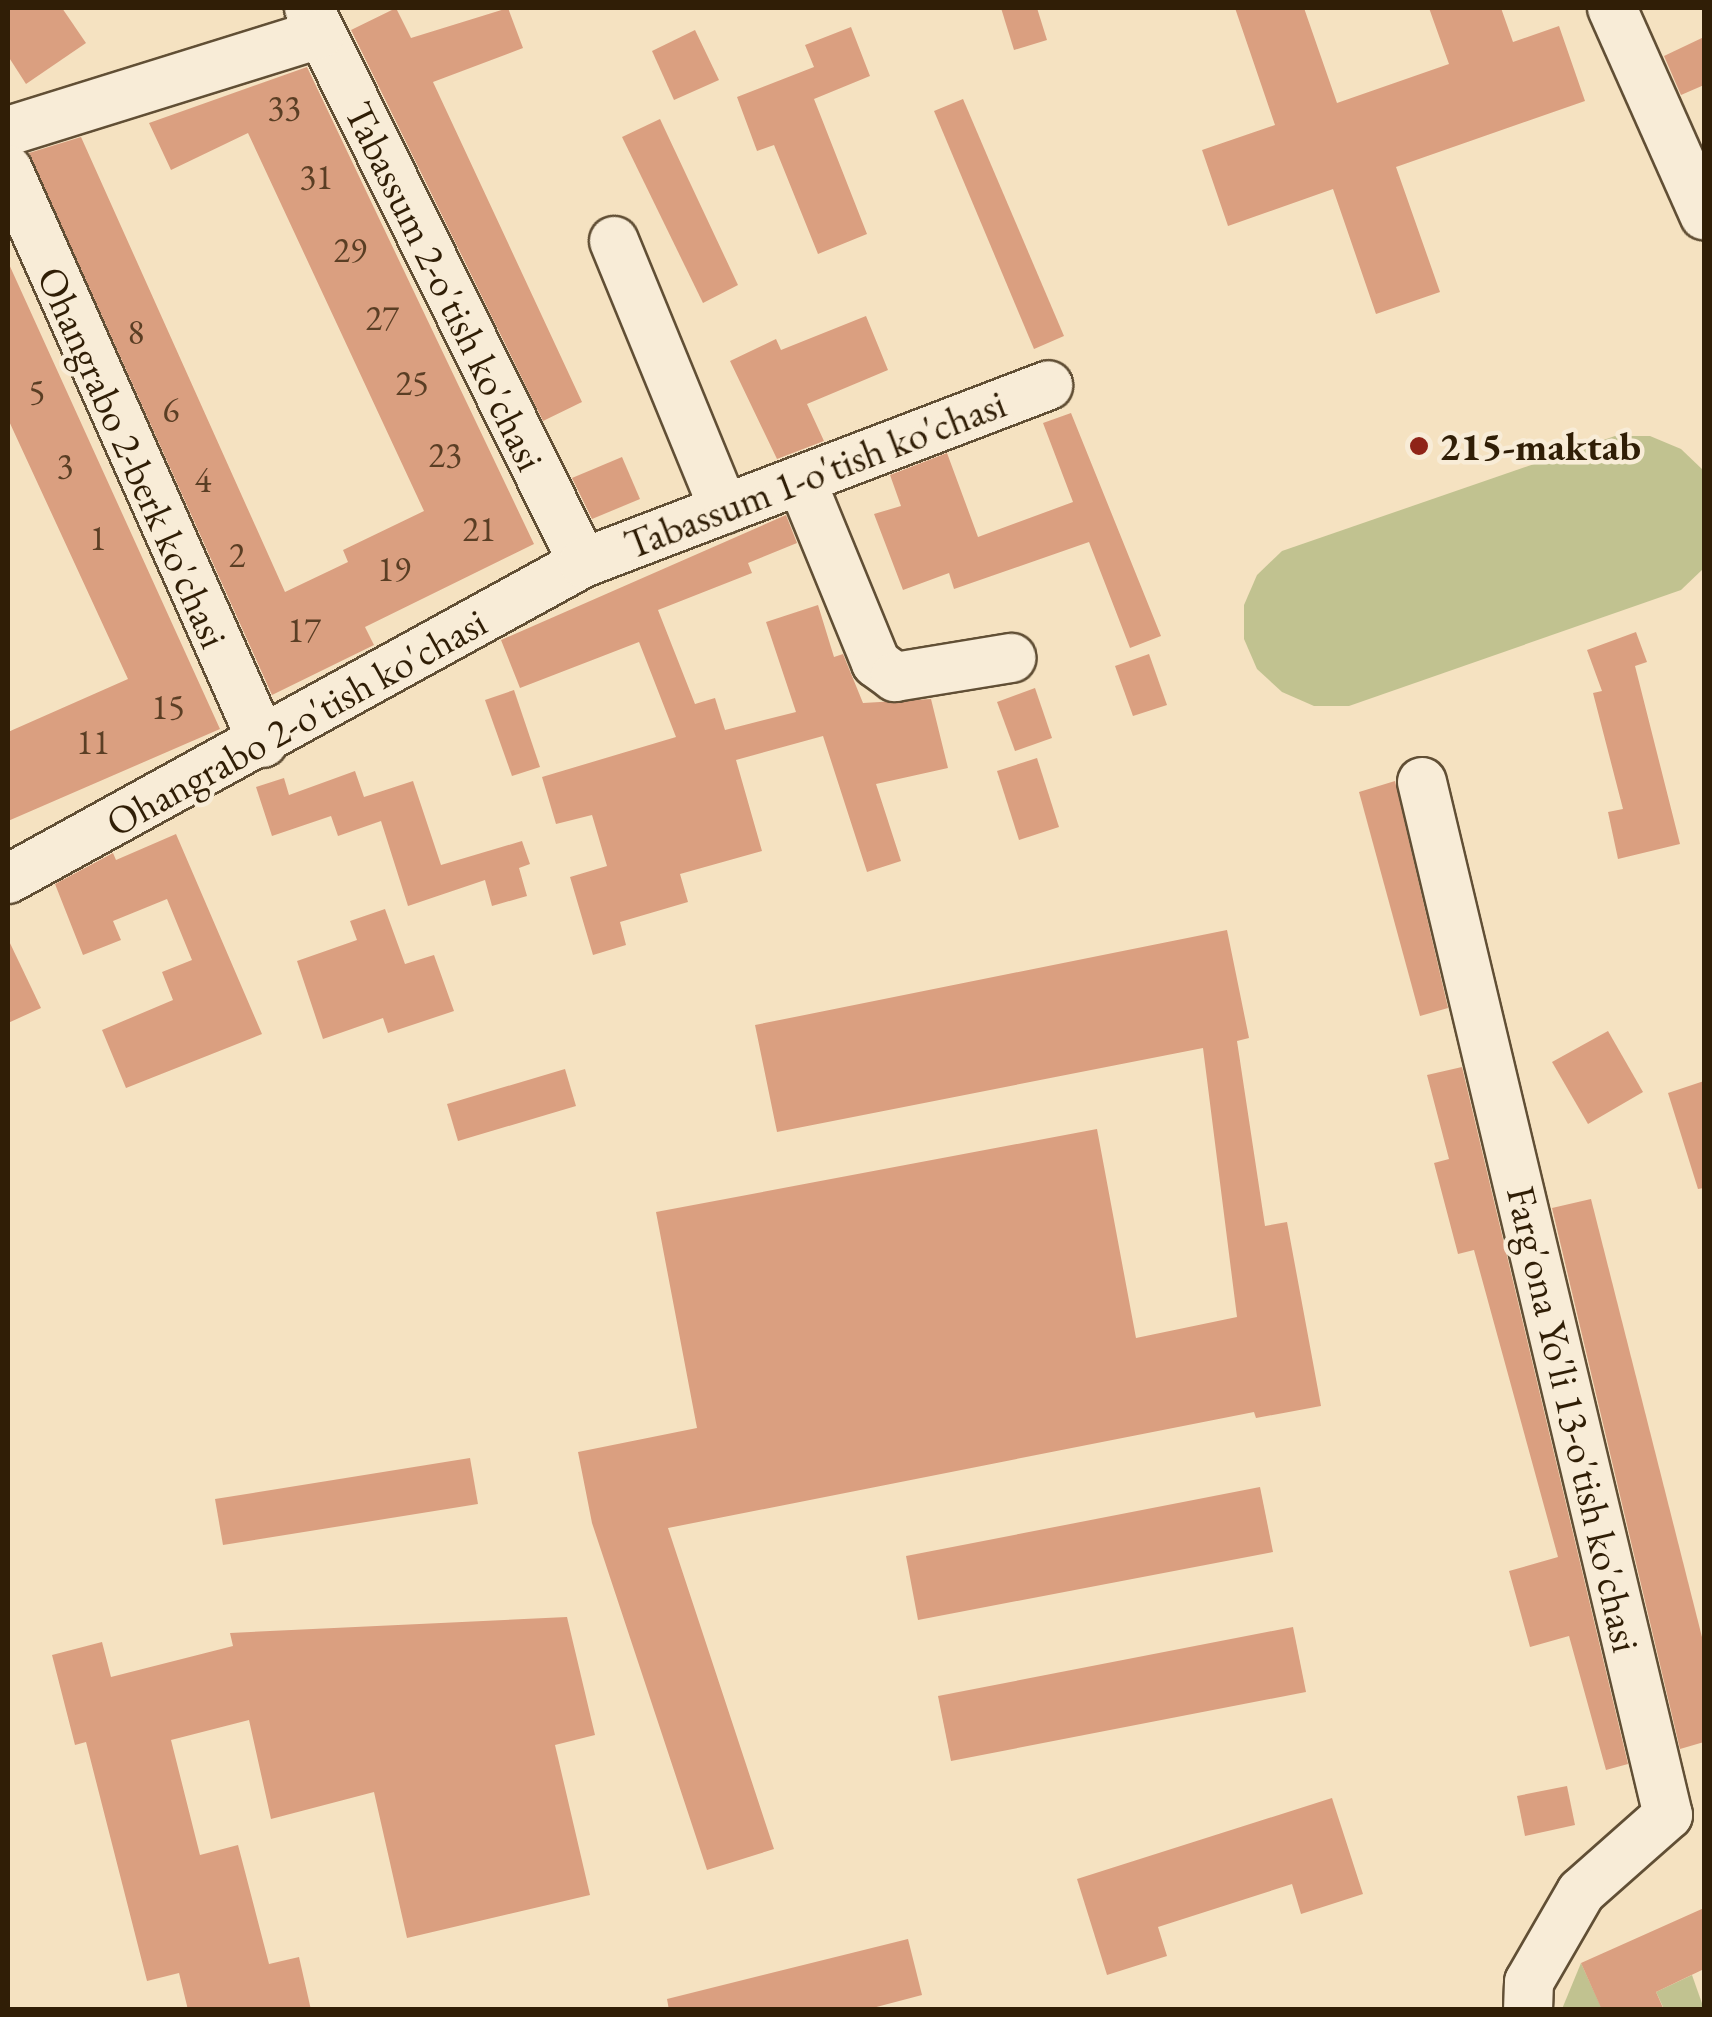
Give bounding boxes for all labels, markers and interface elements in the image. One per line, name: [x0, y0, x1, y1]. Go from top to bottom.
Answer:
house number: 33: [267, 87, 301, 129]
street label: Tabassum 2-o'tish ko'chasi: [335, 94, 555, 478]
house number: 31: [299, 156, 333, 198]
house number: 29: [333, 229, 367, 271]
street label: Ohangrabo 2-berk ko'chasi: [27, 259, 239, 655]
house number: 27: [365, 297, 399, 339]
house number: 8: [128, 311, 144, 353]
house number: 25: [395, 362, 429, 404]
house number: 5: [29, 371, 45, 413]
street label: Tabassum 1-o'tish ko'chasi: [618, 379, 1012, 569]
house number: 6: [163, 389, 179, 431]
place label: 215-maktab: [1439, 422, 1641, 470]
house number: 23: [428, 434, 462, 476]
marker: 215-maktab: [1408, 435, 1430, 457]
house number: 3: [57, 445, 73, 487]
house number: 4: [195, 459, 211, 501]
house number: 21: [462, 508, 496, 550]
house number: 1: [90, 517, 106, 559]
house number: 2: [229, 534, 245, 576]
house number: 19: [377, 548, 411, 590]
street label: Ohangrabo 2-o'tish ko'chasi: [98, 597, 494, 847]
house number: 17: [287, 609, 321, 651]
house number: 15: [151, 686, 185, 728]
house number: 11: [76, 721, 110, 763]
street label: Farg'ona Yo'li 13-o'tish ko'chasi: [1497, 1182, 1651, 1656]

